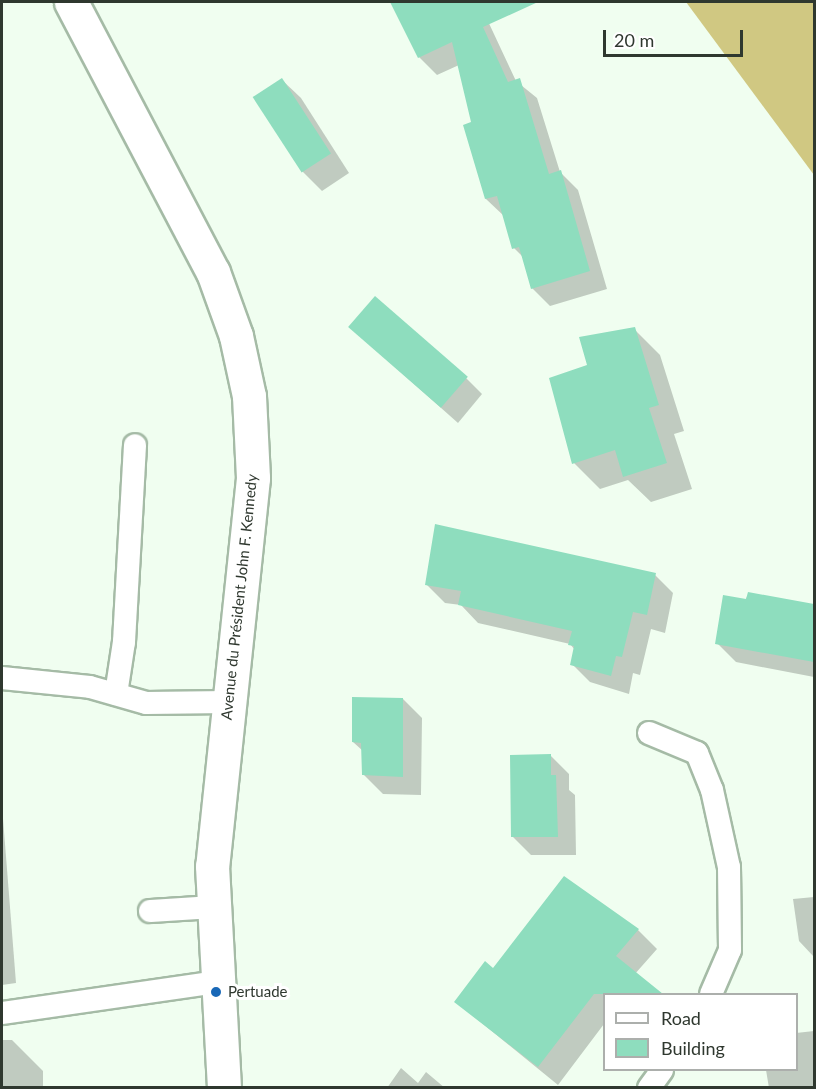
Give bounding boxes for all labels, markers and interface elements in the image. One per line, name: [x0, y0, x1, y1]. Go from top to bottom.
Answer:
scale bar: [606, 18, 746, 56]
text: 20 m: [614, 29, 654, 51]
street label: Avenue du Président John F. Kennedy: [217, 473, 261, 721]
place label: Pertuade: [228, 983, 288, 1001]
marker: Pertuade: [209, 985, 223, 999]
legend: [603, 993, 798, 1071]
text: Road: [661, 1007, 701, 1029]
text: Building: [661, 1037, 725, 1059]

